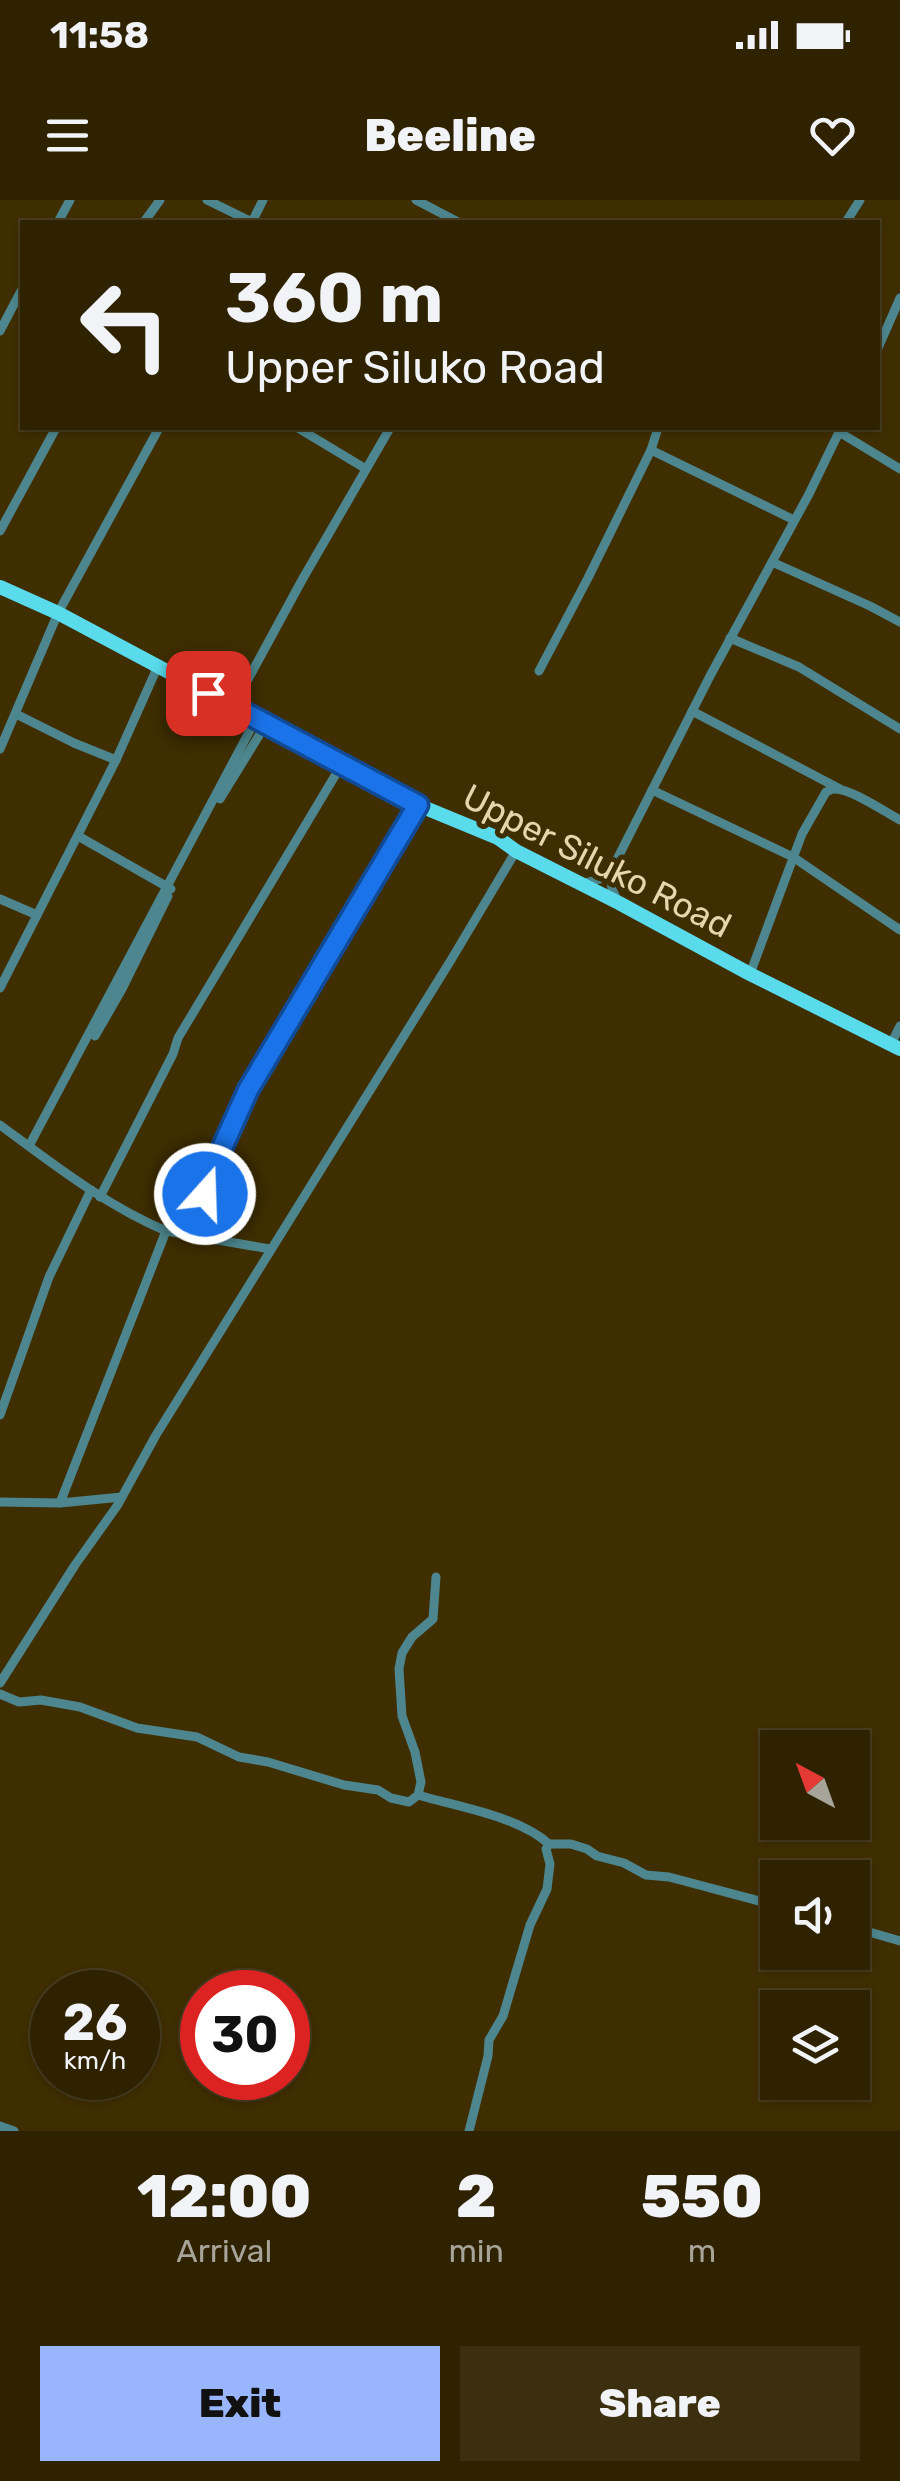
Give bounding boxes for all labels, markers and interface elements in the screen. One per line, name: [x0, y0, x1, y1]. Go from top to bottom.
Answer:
text: 11:58: [50, 12, 149, 58]
icon: menu: [40, 108, 95, 163]
icon: heart: [805, 108, 860, 163]
text: Beeline: [364, 109, 536, 162]
text: 360 m: [225, 257, 443, 340]
icon: left: [60, 260, 190, 390]
text: Upper Siluko Road: [225, 341, 605, 394]
pin: [166, 651, 251, 736]
icon: arrive: [181, 666, 236, 721]
street label: Upper Siluko Road: [456, 775, 738, 947]
position arrow: [153, 1142, 257, 1246]
north arrow: [760, 1730, 870, 1840]
map controls: [760, 1730, 870, 2100]
button: sound: [760, 1860, 870, 1970]
speed limit sign: 30: [180, 1970, 310, 2100]
button: layers: [760, 1990, 870, 2100]
text: 26: [62, 1993, 128, 2053]
text: km/h: [64, 2046, 126, 2075]
text: 12:00: [137, 2161, 311, 2232]
text: 2: [456, 2161, 497, 2232]
text: 550: [641, 2161, 763, 2232]
text: Arrival: [176, 2232, 272, 2270]
text: min: [448, 2232, 504, 2270]
text: m: [688, 2232, 716, 2270]
button: Exit: [40, 2346, 440, 2461]
button: Share: [460, 2346, 860, 2461]

